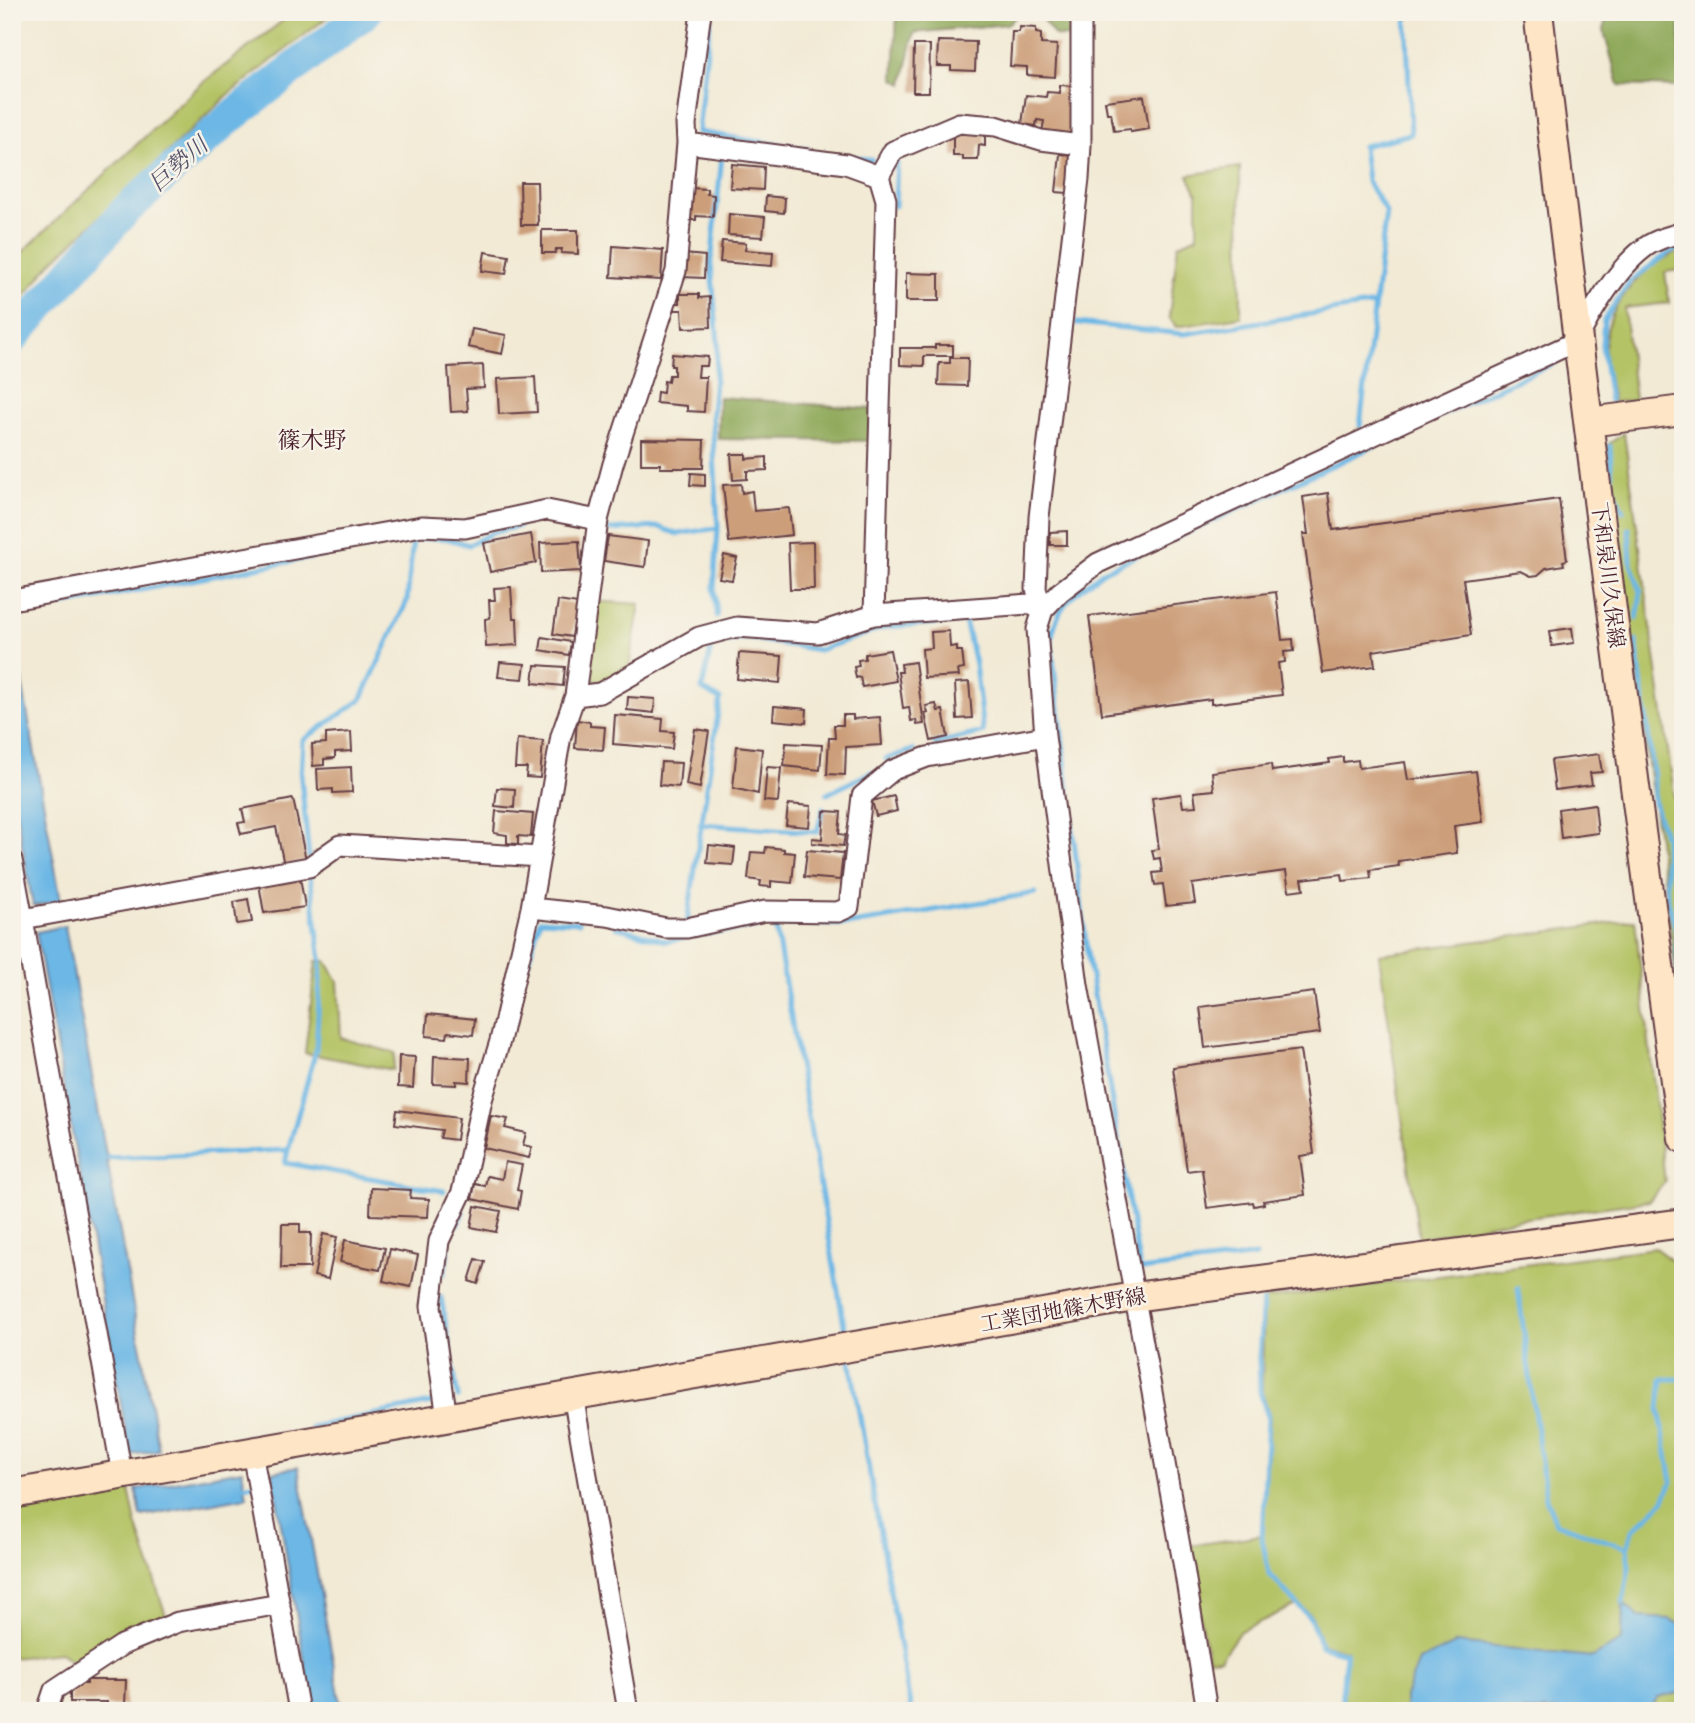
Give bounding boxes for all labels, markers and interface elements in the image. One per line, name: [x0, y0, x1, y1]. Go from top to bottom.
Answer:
water label: 巨勢川: [143, 130, 216, 198]
district label: 篠木野: [278, 427, 347, 455]
street label: 下和泉川久保線: [1585, 501, 1629, 650]
street label: 工業団地篠木野線: [978, 1284, 1148, 1338]

